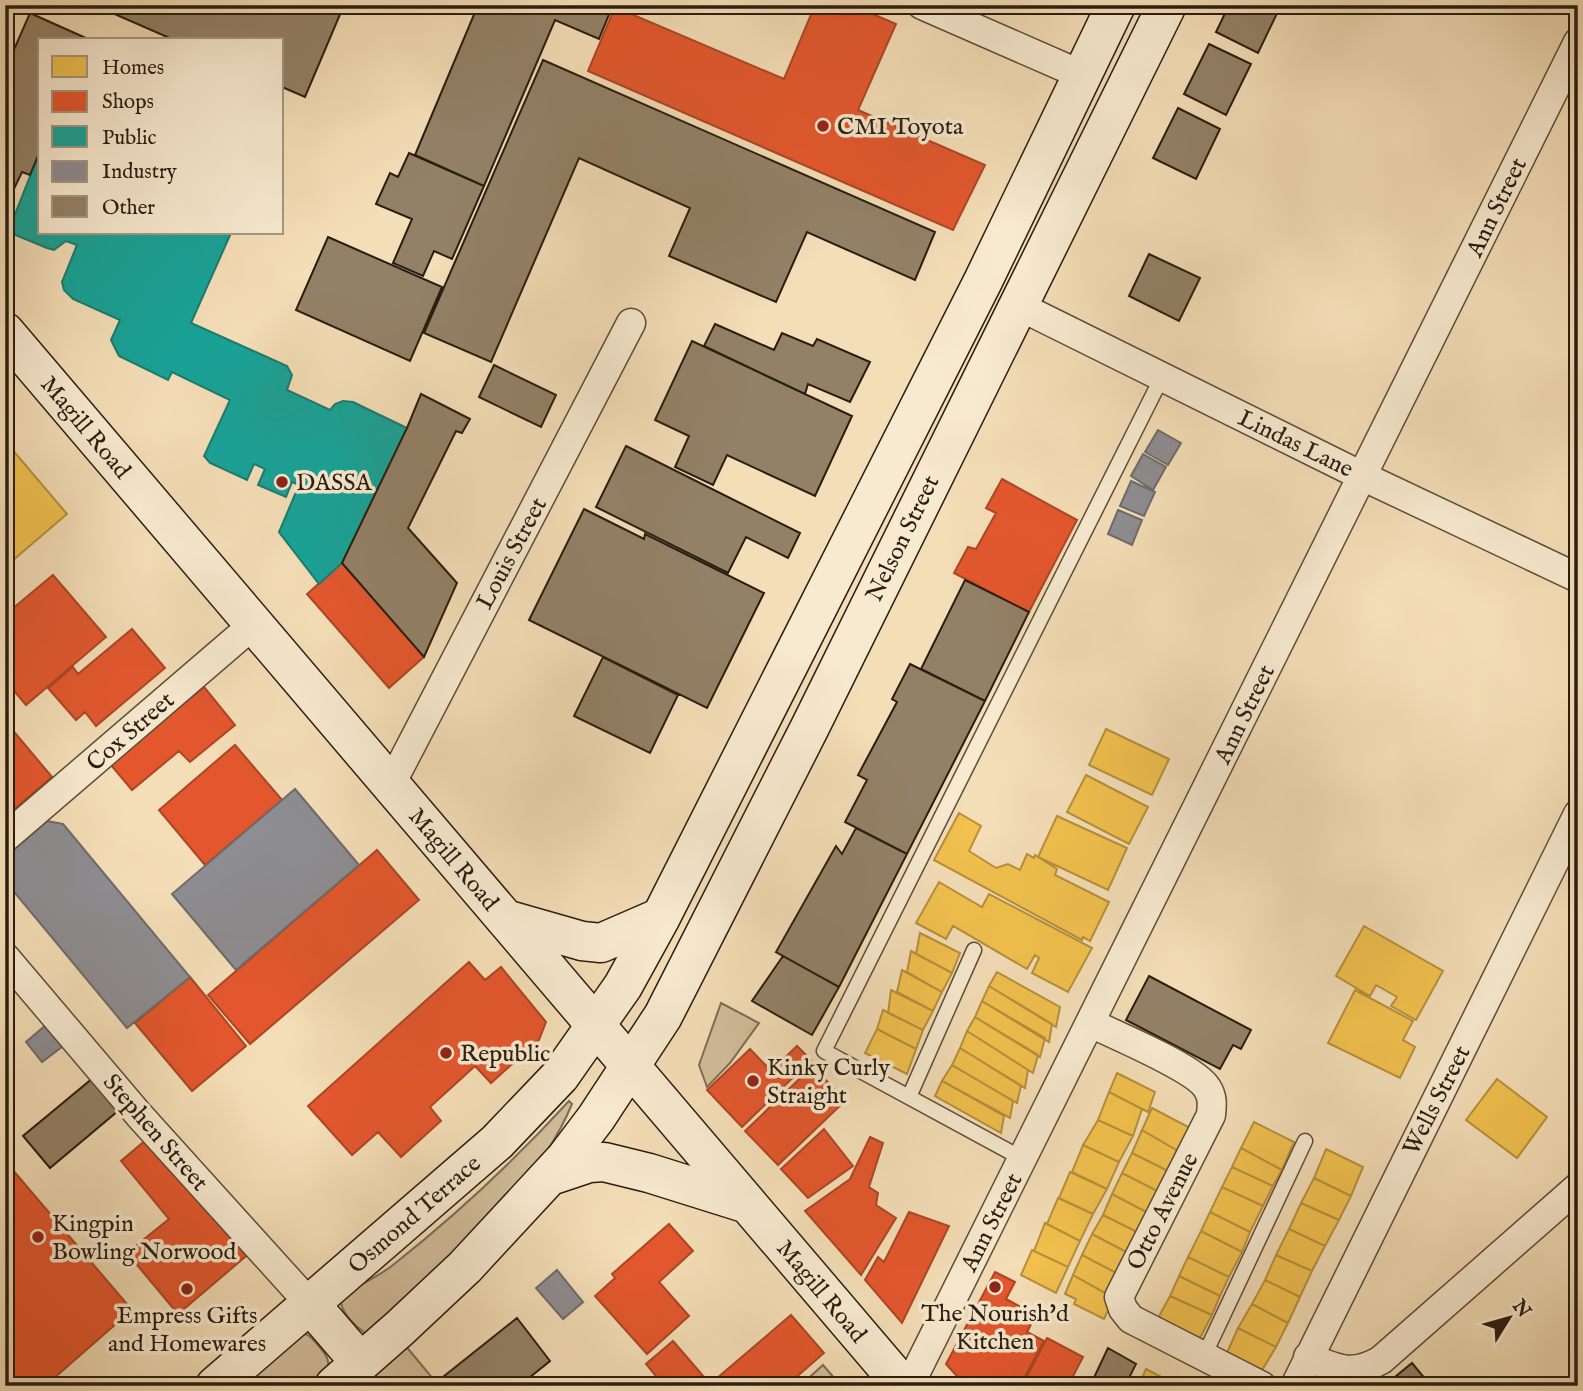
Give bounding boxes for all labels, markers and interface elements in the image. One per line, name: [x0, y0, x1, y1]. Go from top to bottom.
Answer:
legend: [38, 38, 284, 234]
text: Homes: [102, 55, 164, 82]
text: Shops: [102, 89, 154, 116]
place label: CMI Toyota: [837, 112, 964, 143]
marker: CMI Toyota: [815, 118, 831, 134]
text: Public: [102, 125, 156, 152]
street label: Ann Street: [1460, 153, 1535, 263]
text: Industry: [102, 159, 178, 186]
text: Other: [102, 195, 155, 222]
street label: Magill Road: [33, 370, 137, 486]
street label: Lindas Lane: [1233, 403, 1358, 486]
place label: DASSA: [296, 468, 373, 499]
street label: Nelson Street: [859, 470, 947, 607]
marker: DASSA: [274, 474, 290, 490]
street label: Louis Street: [470, 492, 555, 615]
street label: Ann Street: [1208, 660, 1283, 770]
street label: Cox Street: [81, 686, 181, 779]
street label: Magill Road: [401, 802, 505, 918]
place label: Republic: [460, 1039, 550, 1070]
street label: Wells Street: [1396, 1041, 1478, 1161]
marker: Republic: [438, 1045, 454, 1061]
place label: Kinky Curly Straight: [767, 1053, 890, 1112]
street label: Stephen Street: [95, 1068, 214, 1198]
marker: Kinky Curly Straight: [745, 1073, 761, 1089]
street label: Otto Avenue: [1121, 1148, 1206, 1276]
street label: Osmond Terrace: [342, 1149, 488, 1281]
street label: Ann Street: [954, 1168, 1030, 1278]
place label: Kingpin Bowling Norwood: [52, 1209, 236, 1268]
marker: Kingpin Bowling Norwood: [30, 1229, 46, 1245]
street label: Magill Road: [769, 1234, 873, 1350]
marker: The Nourish'd Kitchen: [987, 1279, 1003, 1295]
marker: Empress Gifts and Homewares: [179, 1281, 195, 1297]
north arrow: [1474, 1282, 1544, 1352]
text: N: [1506, 1294, 1536, 1323]
place label: The Nourish'd Kitchen: [921, 1299, 1069, 1358]
place label: Empress Gifts and Homewares: [108, 1301, 266, 1360]

